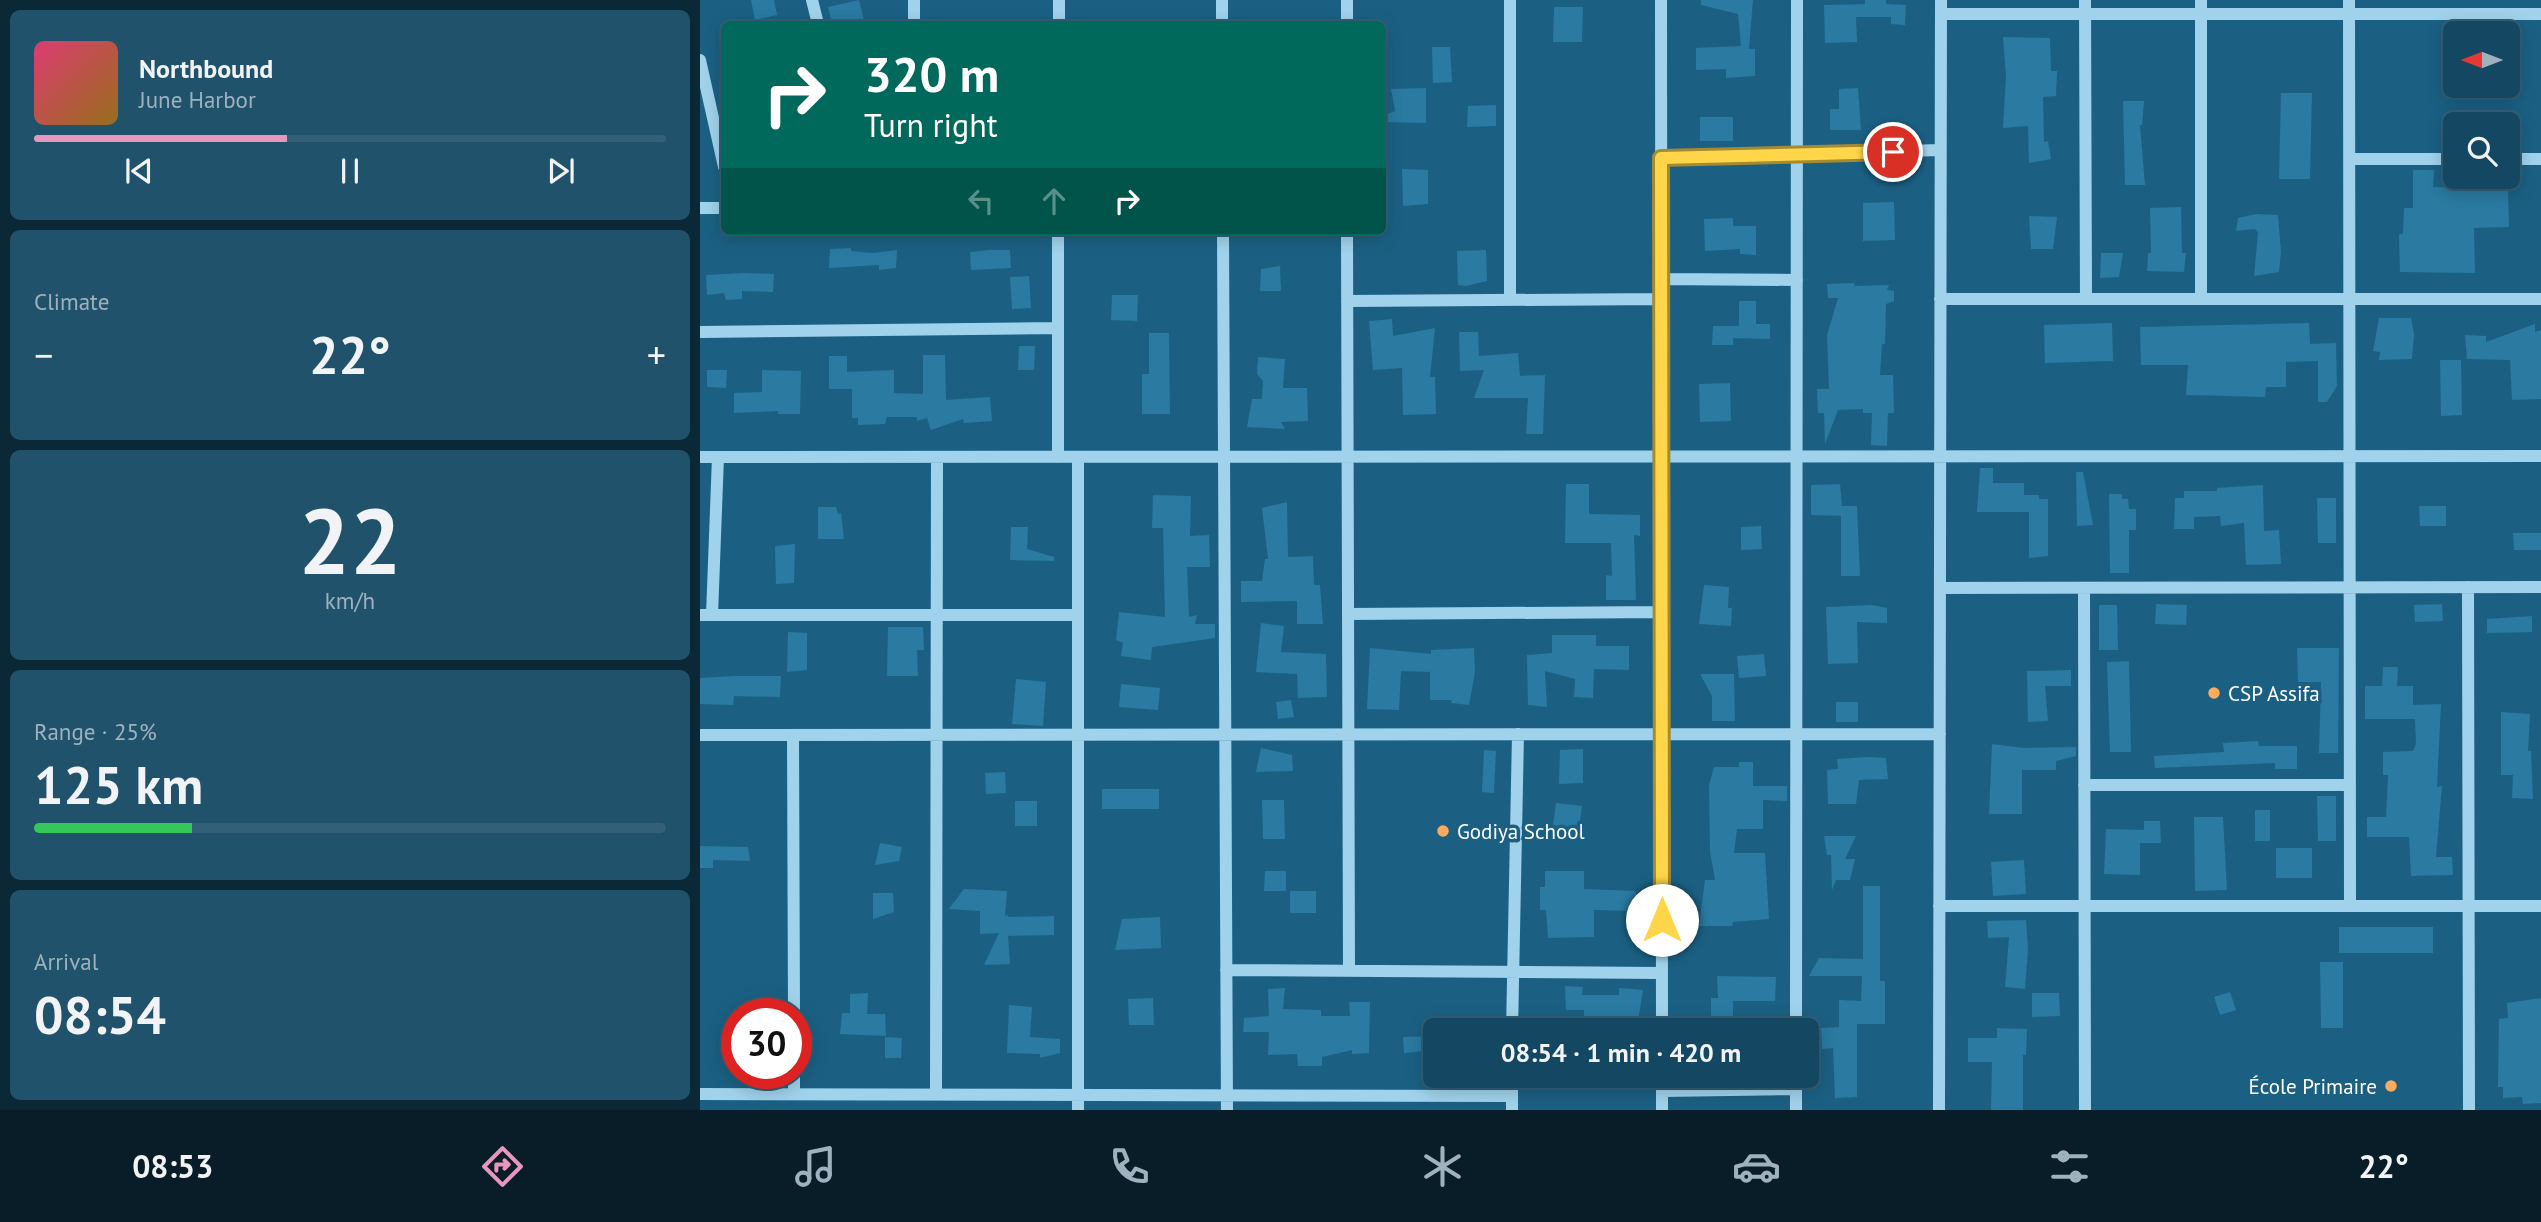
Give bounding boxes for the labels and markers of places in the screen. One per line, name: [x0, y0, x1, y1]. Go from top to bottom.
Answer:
pin: [1863, 122, 1923, 182]
place label: CSP Assifa: [2228, 680, 2320, 707]
marker: CSP Assifa: [2206, 685, 2222, 701]
place label: Godiya School: [1457, 818, 1585, 845]
marker: Godiya School: [1435, 823, 1451, 839]
place label: École Primaire: [2248, 1073, 2377, 1100]
marker: École Primaire: [2383, 1078, 2399, 1094]

